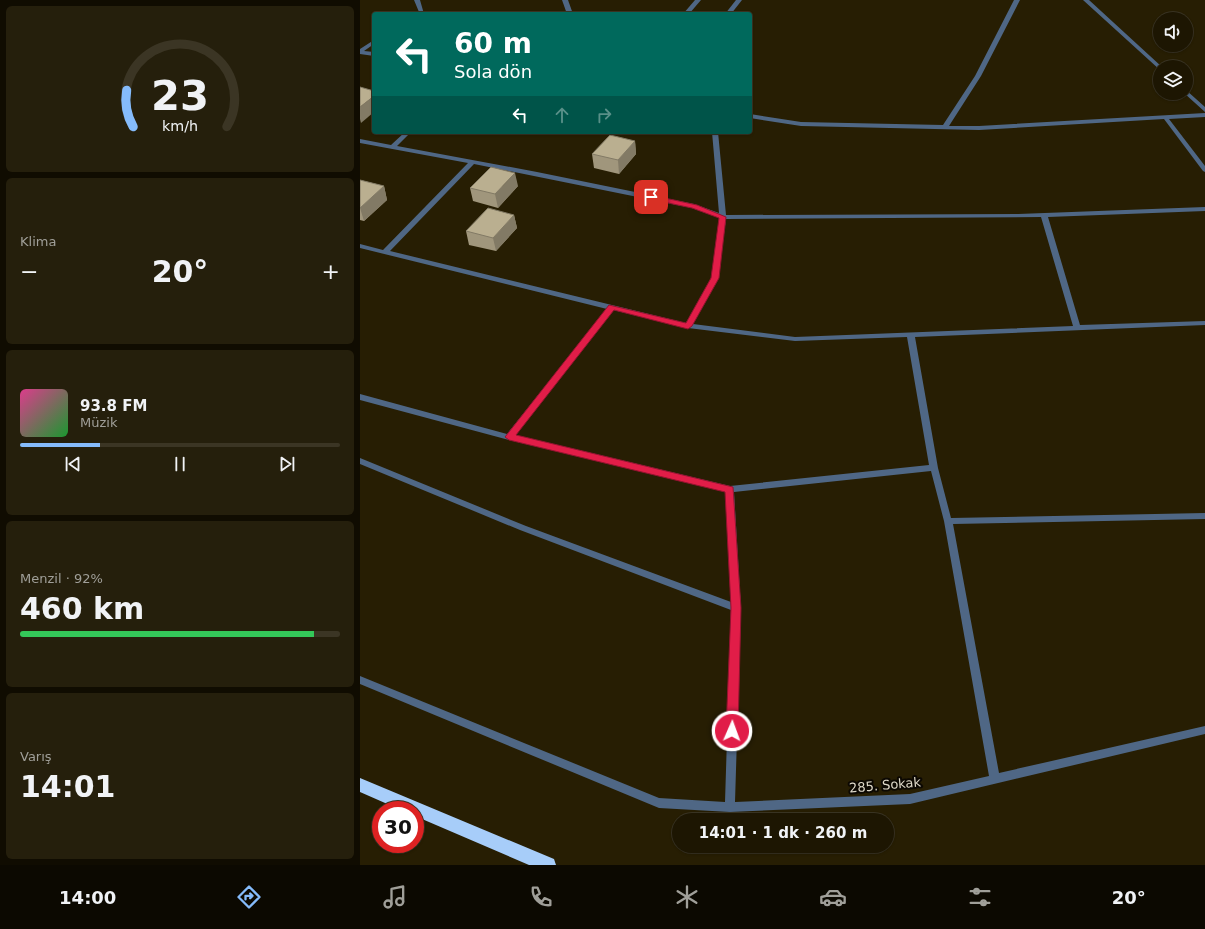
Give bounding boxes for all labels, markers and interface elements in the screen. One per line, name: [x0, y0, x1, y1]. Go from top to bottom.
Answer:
map controls: [1153, 12, 1193, 100]
button: sound: [1153, 12, 1193, 52]
text: 60 m: [454, 27, 532, 60]
icon: left: [388, 28, 440, 80]
button: layers: [1153, 60, 1193, 100]
text: Sola dön: [454, 61, 532, 82]
text: 23: [151, 71, 209, 120]
icon: left: [509, 104, 531, 126]
icon: ahead: [551, 104, 573, 126]
icon: right: [593, 104, 615, 126]
text: km/h: [162, 117, 198, 133]
pin: [634, 180, 668, 214]
icon: arrive: [640, 186, 662, 208]
text: Klima: [20, 234, 56, 249]
text: 20°: [152, 254, 208, 289]
text: −: [20, 259, 38, 284]
text: +: [322, 259, 340, 284]
text: 93.8 FM: [80, 397, 147, 415]
text: Müzik: [80, 415, 117, 430]
icon: previous: [62, 453, 84, 475]
icon: pause: [169, 453, 191, 475]
icon: next: [276, 453, 298, 475]
text: Menzil · 92%: [20, 571, 103, 586]
text: 460 km: [20, 591, 144, 626]
position arrow: [711, 710, 753, 752]
text: Varış: [20, 749, 52, 764]
text: 14:01: [20, 769, 116, 804]
street label: 285. Sokak: [848, 774, 922, 796]
speed limit sign: 30: [372, 801, 424, 853]
text: 14:01 · 1 dk · 260 m: [699, 824, 867, 842]
icon: directions: [235, 883, 263, 911]
icon: music: [381, 883, 409, 911]
icon: phone: [527, 883, 555, 911]
icon: climate: [673, 883, 701, 911]
icon: car: [819, 883, 847, 911]
icon: filters: [966, 883, 994, 911]
text: 14:00: [59, 887, 116, 908]
text: 20°: [1112, 887, 1146, 908]

